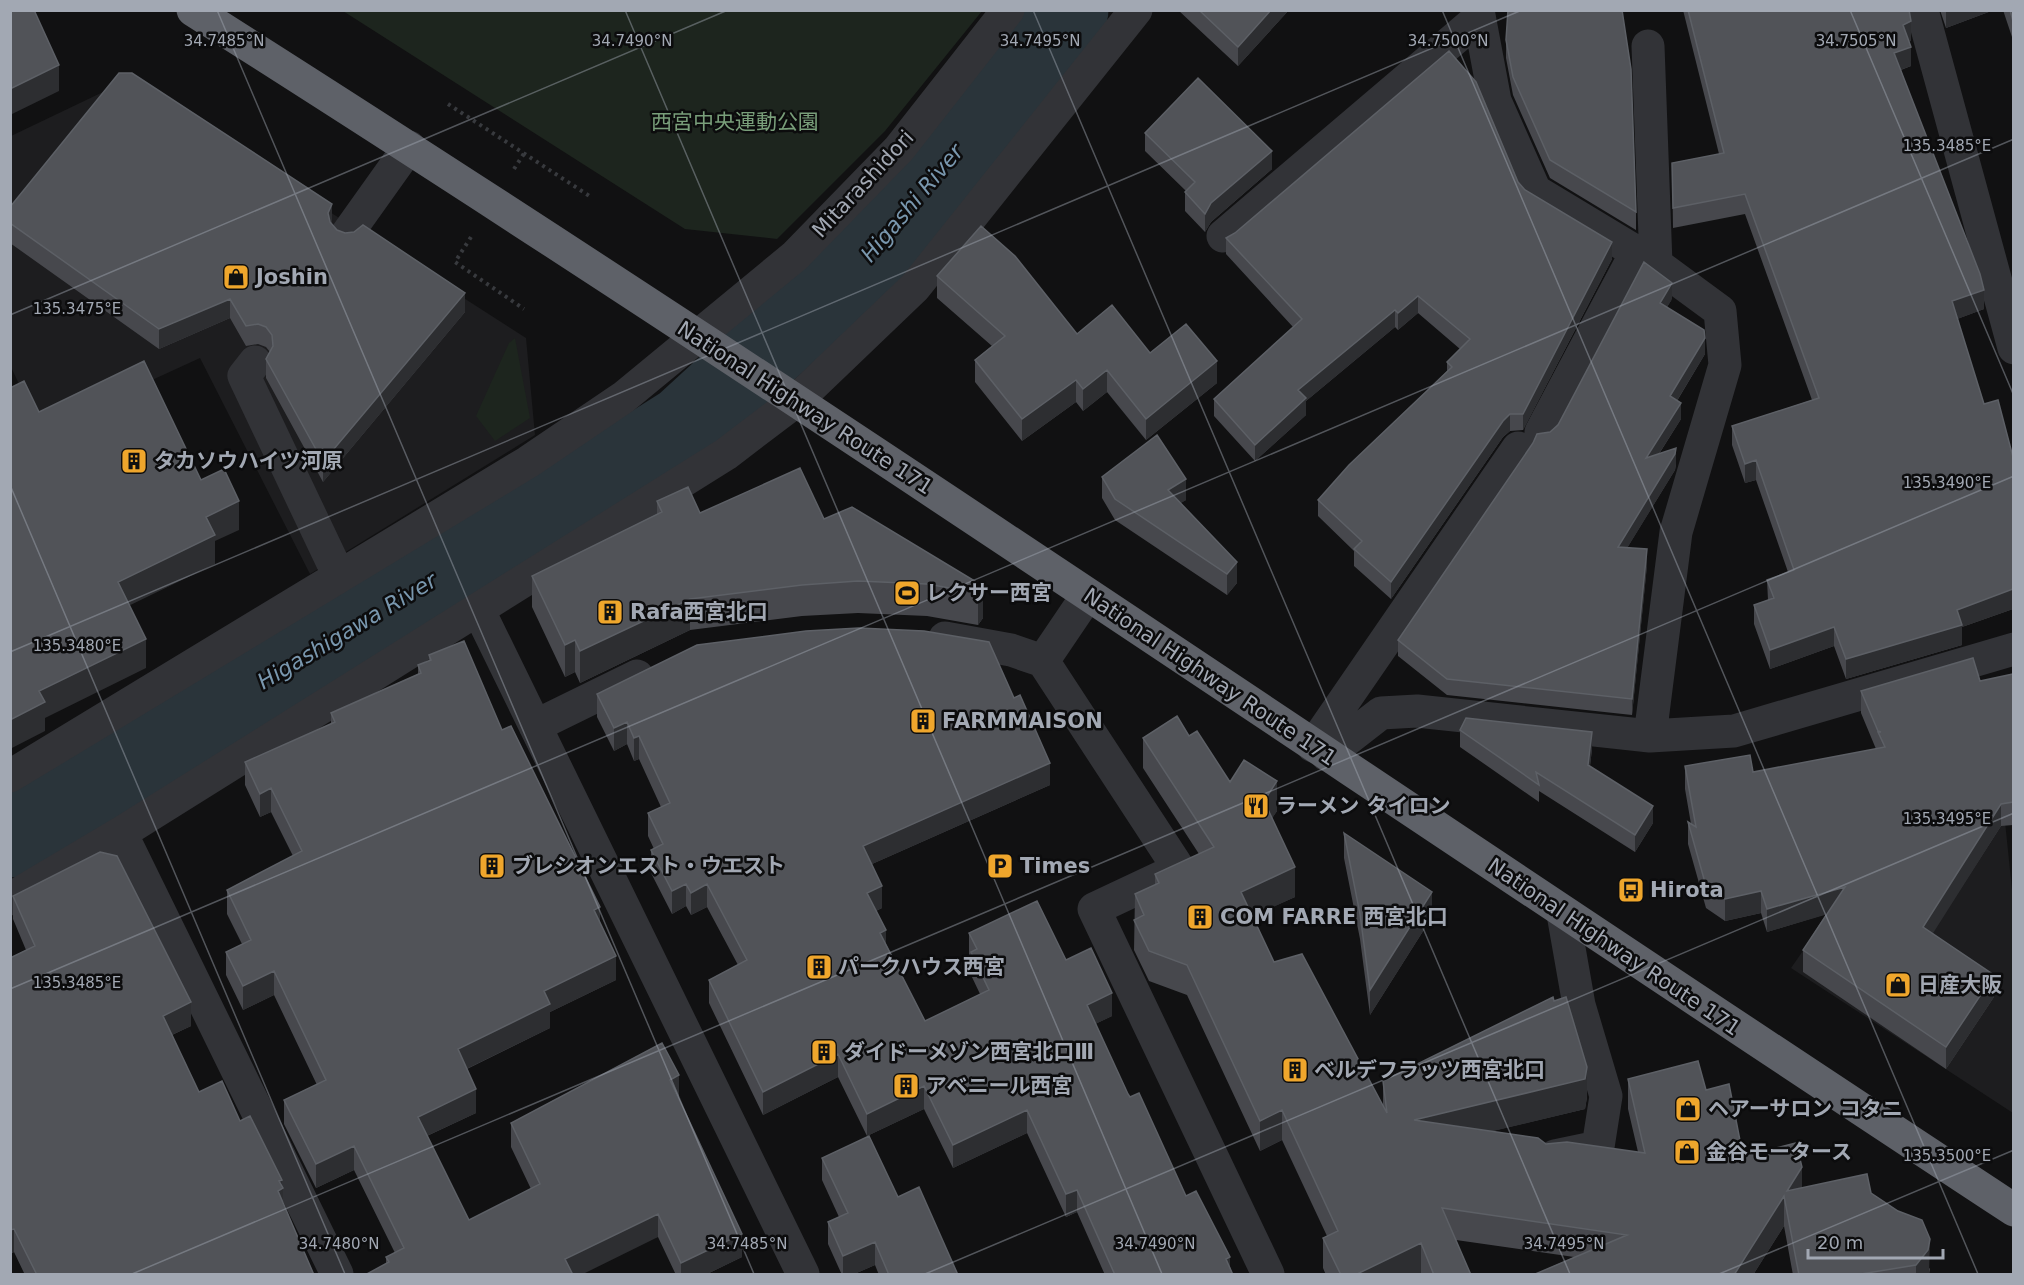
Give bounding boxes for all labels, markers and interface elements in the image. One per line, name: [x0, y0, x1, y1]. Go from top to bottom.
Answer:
text: 34.7485°N: [184, 32, 264, 50]
text: 34.7490°N: [592, 32, 672, 50]
text: 34.7495°N: [1000, 32, 1080, 50]
text: 34.7500°N: [1408, 32, 1488, 50]
text: 34.7505°N: [1816, 32, 1896, 50]
park label: 西宮中央運動公園: [651, 110, 819, 134]
street label: Mitarashidori: [807, 126, 919, 242]
text: 135.3485°E: [1903, 137, 1991, 155]
water label: Higashi River: [856, 138, 970, 267]
shop icon: Joshin: [221, 262, 251, 292]
place label: Joshin: [254, 265, 328, 289]
text: 135.3475°E: [33, 300, 121, 318]
street label: National Highway Route 171: [673, 316, 937, 500]
building icon: タカソウハイツ河原: [119, 446, 149, 476]
place label: タカソウハイツ河原: [154, 449, 343, 473]
text: 135.3490°E: [1903, 474, 1991, 492]
water label: Higashigawa River: [253, 567, 443, 694]
sports icon: レクサー西宮: [892, 578, 922, 608]
place label: レクサー西宮: [926, 581, 1052, 605]
street label: National Highway Route 171: [1079, 583, 1341, 771]
building icon: Rafa西宮北口: [595, 597, 625, 627]
place label: Rafa西宮北口: [630, 600, 768, 624]
text: 135.3480°E: [33, 637, 121, 655]
building icon: FARMMAISON: [908, 706, 938, 736]
place label: FARMMAISON: [942, 709, 1103, 733]
restaurant icon: ラーメン タイロン: [1241, 791, 1271, 821]
place label: ラーメン タイロン: [1276, 794, 1450, 818]
text: 135.3495°E: [1903, 810, 1991, 828]
building icon: ブレシオンエスト・ウエスト: [477, 851, 507, 881]
parking icon: Times: [985, 851, 1015, 881]
street label: National Highway Route 171: [1483, 853, 1745, 1041]
place label: ブレシオンエスト・ウエスト: [512, 854, 785, 878]
place label: Times: [1020, 854, 1090, 878]
bus stop icon: Hirota: [1616, 875, 1646, 905]
place label: Hirota: [1650, 878, 1724, 902]
building icon: COM FARRE 西宮北口: [1185, 902, 1215, 932]
place label: COM FARRE 西宮北口: [1220, 905, 1448, 929]
building icon: パークハウス西宮: [804, 952, 834, 982]
place label: パークハウス西宮: [838, 955, 1005, 979]
shop icon: 日産大阪: [1883, 970, 1913, 1000]
place label: 日産大阪: [1918, 973, 2002, 997]
text: 135.3485°E: [33, 974, 121, 992]
building icon: ダイドーメゾン西宮北口Ⅲ: [809, 1037, 839, 1067]
place label: ダイドーメゾン西宮北口Ⅲ: [844, 1040, 1094, 1064]
building icon: ベルデフラッツ西宮北口: [1280, 1055, 1310, 1085]
place label: ベルデフラッツ西宮北口: [1314, 1058, 1545, 1082]
building icon: アベニール西宮: [891, 1071, 921, 1101]
place label: アベニール西宮: [926, 1074, 1073, 1098]
shop icon: ヘアーサロン コタニ: [1673, 1094, 1703, 1124]
place label: ヘアーサロン コタニ: [1708, 1097, 1903, 1121]
shop icon: 金谷モータース: [1672, 1137, 1702, 1167]
place label: 金谷モータース: [1706, 1140, 1852, 1164]
text: 135.3500°E: [1903, 1147, 1991, 1165]
scale bar: [1808, 1222, 1943, 1260]
text: 20 m: [1817, 1232, 1863, 1253]
text: 34.7480°N: [299, 1235, 379, 1253]
text: 34.7485°N: [707, 1235, 787, 1253]
text: 34.7490°N: [1115, 1235, 1195, 1253]
text: 34.7495°N: [1524, 1235, 1604, 1253]

